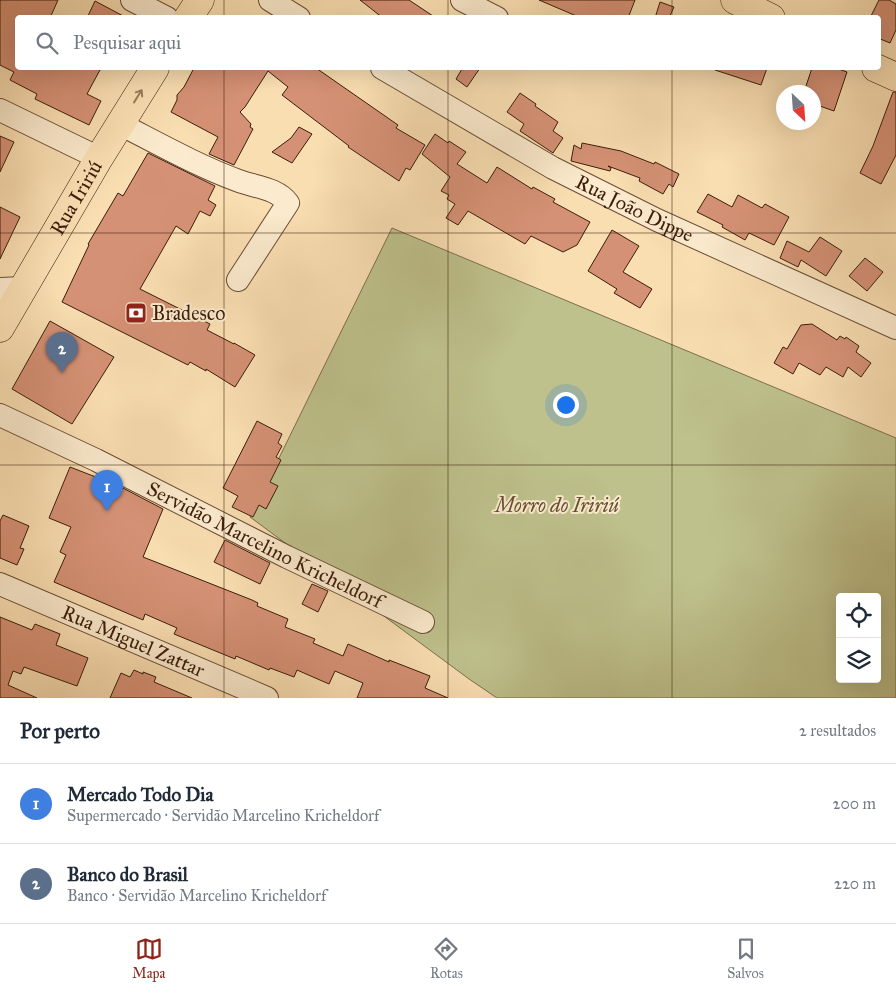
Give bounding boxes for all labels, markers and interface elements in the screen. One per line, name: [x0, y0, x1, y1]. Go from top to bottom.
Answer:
search box: [15, 15, 881, 70]
icon: search: [33, 29, 61, 57]
text: Pesquisar aqui: [73, 31, 181, 54]
north arrow: [776, 85, 821, 130]
one-way arrow: [132, 89, 143, 103]
street label: Rua Iririú: [45, 156, 107, 239]
street label: Rua João Dippe: [572, 169, 697, 247]
bank icon: Bradesco: [124, 301, 148, 325]
place label: Bradesco: [152, 301, 225, 325]
pin: 2: [46, 332, 78, 373]
your location: [553, 392, 579, 418]
pin: 1: [91, 470, 123, 511]
street label: Servidão Marcelino Kricheldorf: [143, 476, 390, 614]
park label: Morro do Iririú: [493, 493, 620, 517]
map controls: [836, 593, 881, 683]
button: locate: [836, 593, 881, 638]
street label: Rua Miguel Zattar: [58, 600, 209, 682]
button: layers: [836, 638, 881, 683]
text: Por perto: [20, 718, 100, 744]
text: 2 resultados: [799, 721, 876, 740]
text: Mercado Todo Dia: [67, 783, 214, 806]
text: 1: [33, 794, 39, 813]
text: 200 m: [833, 794, 876, 813]
text: Supermercado · Servidão Marcelino Kricheldorf: [67, 806, 379, 825]
text: Banco do Brasil: [67, 863, 188, 886]
text: 2: [32, 874, 40, 893]
text: 220 m: [834, 874, 876, 893]
text: Banco · Servidão Marcelino Kricheldorf: [67, 886, 326, 905]
tab: Mapa: [132, 935, 165, 982]
tab: Rotas: [430, 935, 463, 982]
tab: Salvos: [727, 935, 764, 982]

